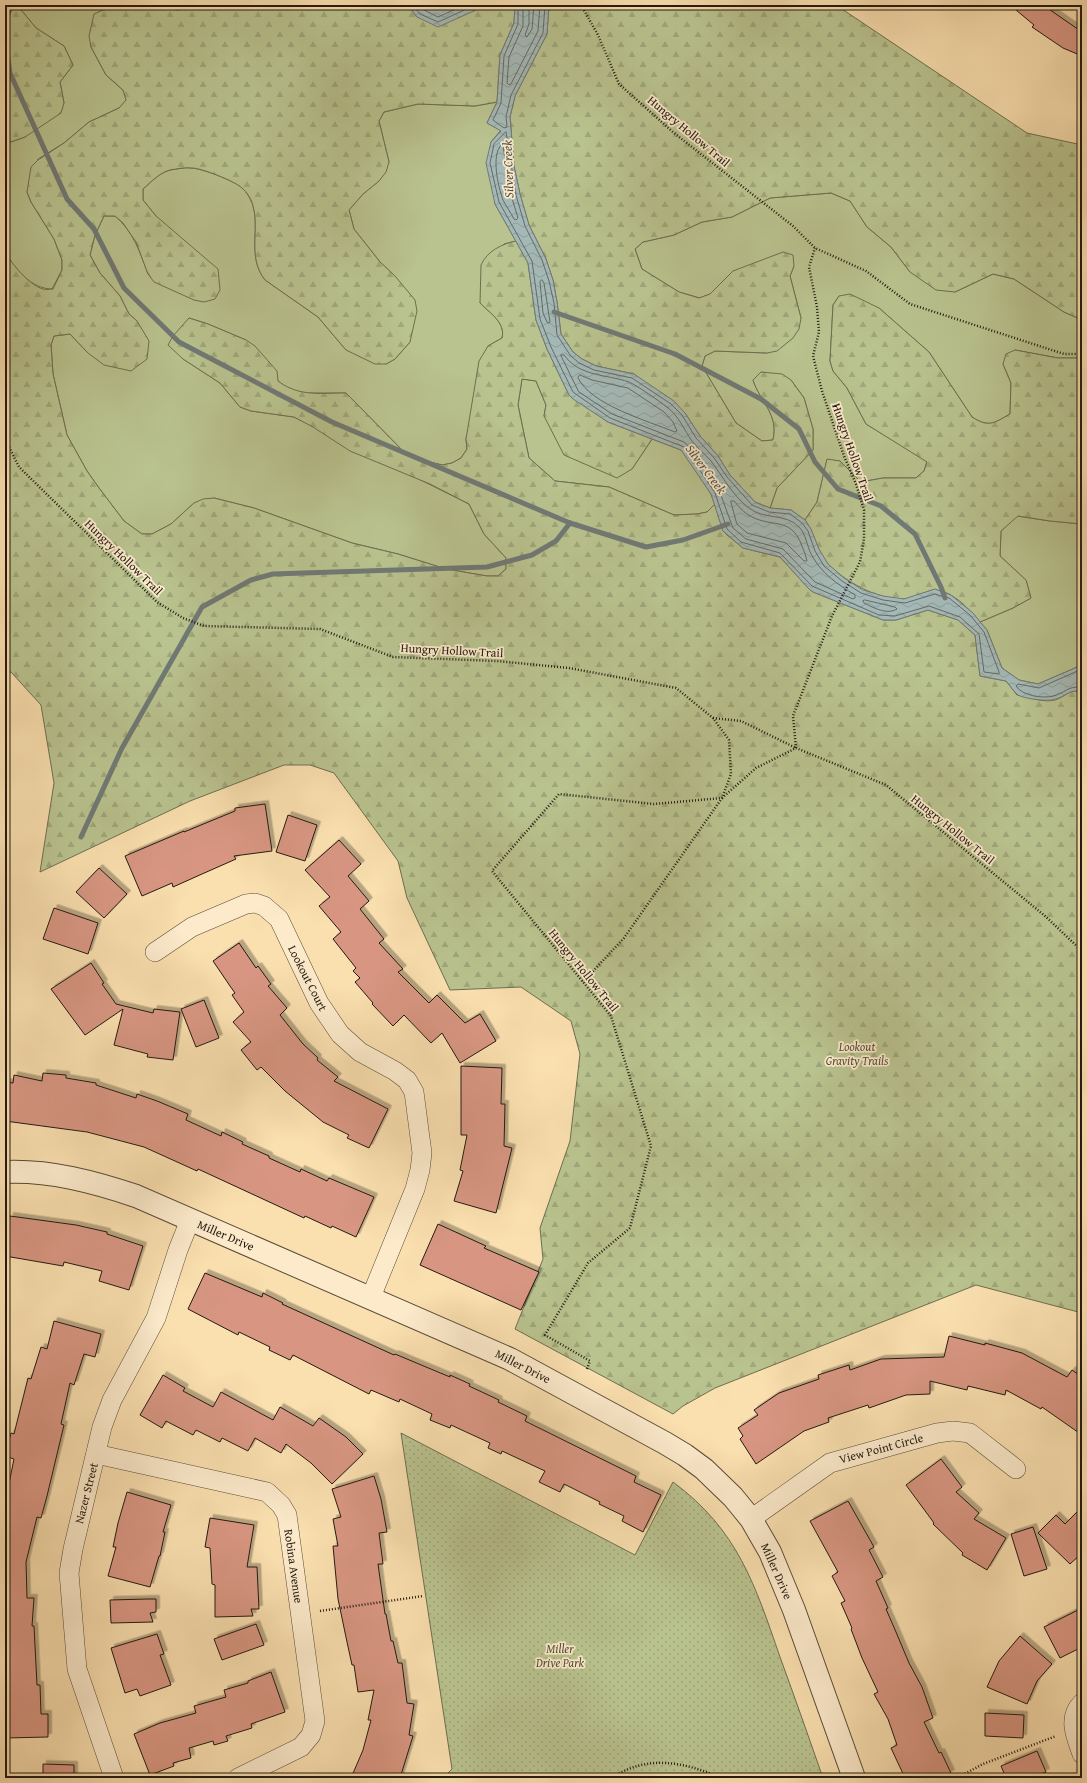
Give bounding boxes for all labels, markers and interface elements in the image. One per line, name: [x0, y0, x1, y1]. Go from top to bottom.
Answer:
street label: Hungry Hollow Trail: [644, 92, 734, 171]
water label: Silver Creek: [497, 140, 519, 198]
street label: Hungry Hollow Trail: [828, 401, 878, 504]
water label: Silver Creek: [681, 440, 731, 498]
street label: Hungry Hollow Trail: [81, 515, 167, 599]
street label: Hungry Hollow Trail: [400, 639, 504, 661]
street label: Hungry Hollow Trail: [908, 790, 999, 868]
street label: Hungry Hollow Trail: [545, 925, 623, 1016]
street label: Lookout Court: [284, 942, 332, 1015]
park label: Lookout Gravity Trails: [826, 1038, 889, 1069]
street label: Miller Drive: [195, 1215, 257, 1255]
street label: Miller Drive: [492, 1345, 554, 1387]
street label: View Point Circle: [837, 1429, 925, 1467]
street label: Nazer Street: [70, 1460, 102, 1525]
street label: Robina Avenue: [280, 1528, 308, 1604]
street label: Miller Drive: [757, 1540, 797, 1602]
park label: Miller Drive Park: [535, 1640, 585, 1671]

